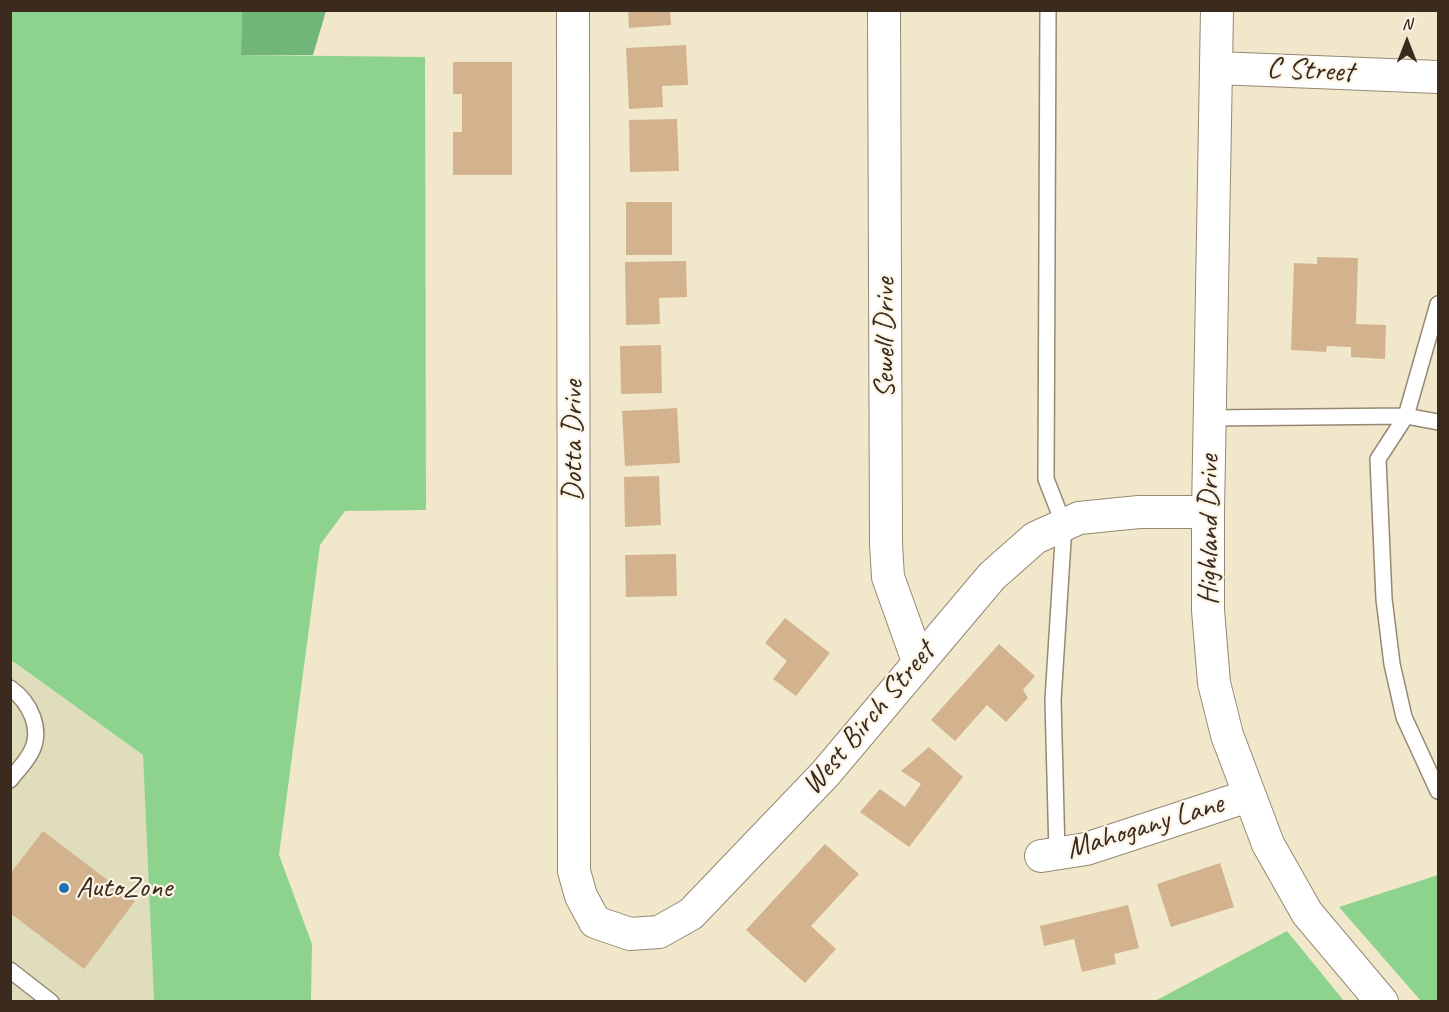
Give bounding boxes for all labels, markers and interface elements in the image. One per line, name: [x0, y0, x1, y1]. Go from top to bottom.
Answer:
north arrow: [1377, 12, 1437, 72]
text: N: [1402, 14, 1412, 34]
street label: C Street: [1266, 51, 1354, 91]
street label: Sewell Drive: [867, 278, 903, 398]
street label: Dotta Drive: [555, 380, 591, 502]
street label: Highland Drive: [1191, 455, 1227, 605]
street label: West Birch Street: [795, 635, 943, 803]
street label: Mahogany Lane: [1062, 786, 1228, 868]
place label: AutoZone: [76, 870, 172, 906]
marker: AutoZone: [57, 881, 71, 895]

